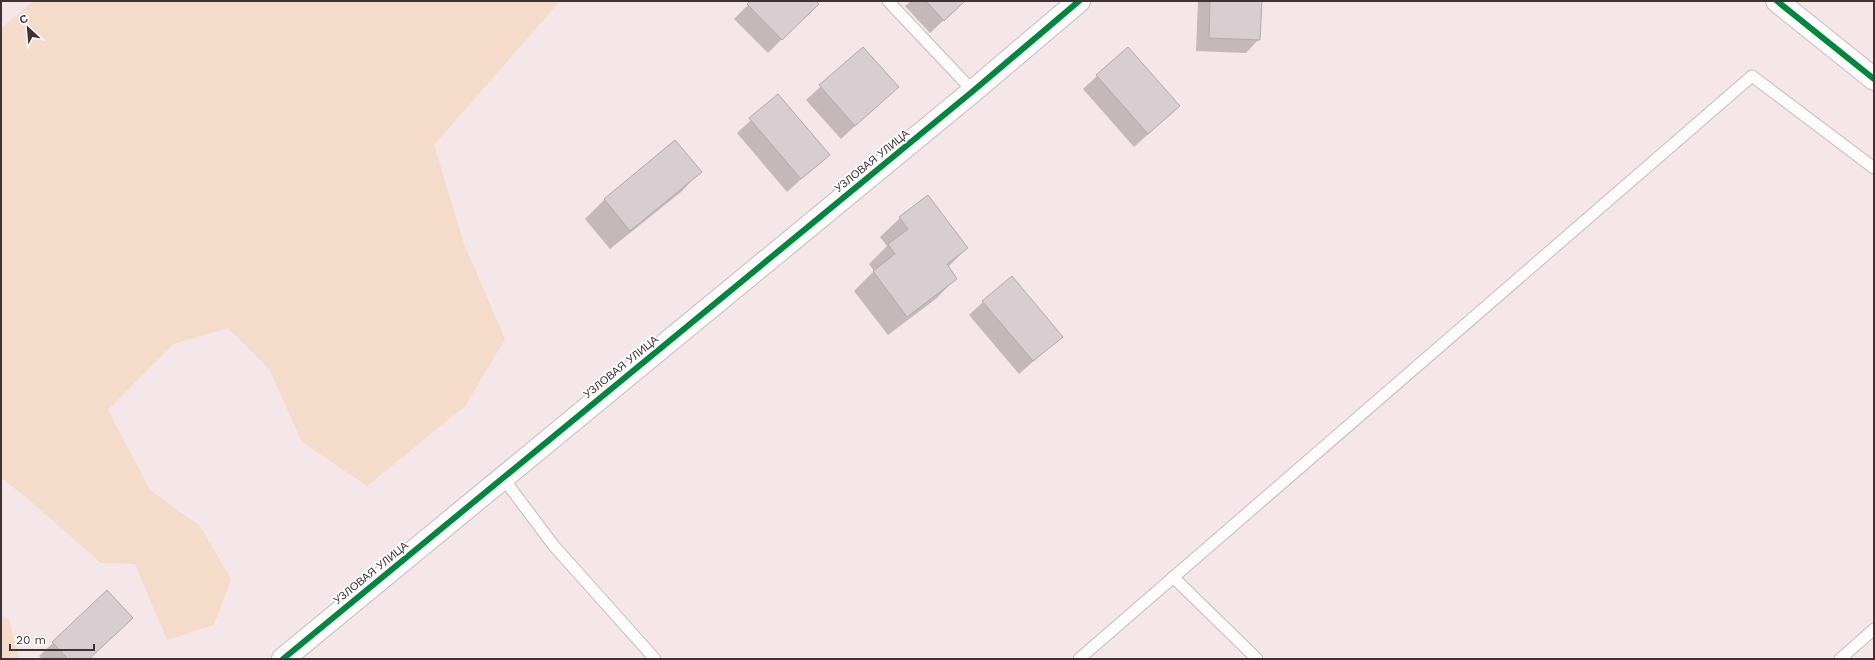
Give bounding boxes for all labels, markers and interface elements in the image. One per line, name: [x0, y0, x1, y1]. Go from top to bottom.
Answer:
north arrow: [8, 8, 48, 48]
text: С: [17, 12, 30, 27]
street label: УЗЛОВАЯ УЛИЦА: [832, 127, 912, 195]
street label: УЗЛОВАЯ УЛИЦА: [581, 333, 661, 401]
street label: УЗЛОВАЯ УЛИЦА: [331, 539, 411, 607]
scale bar: [10, 626, 94, 652]
text: 20 m: [16, 633, 46, 647]

